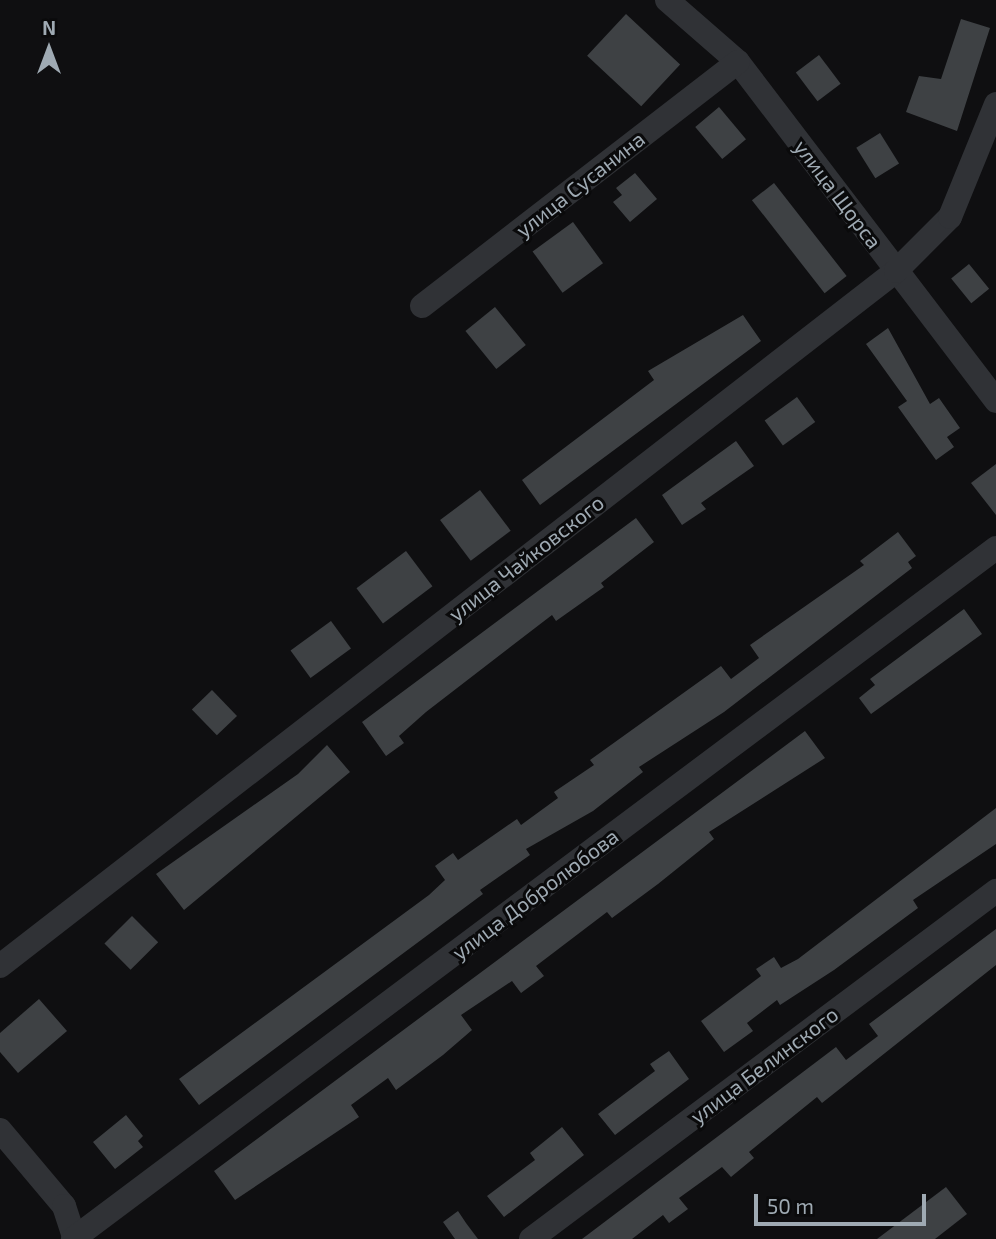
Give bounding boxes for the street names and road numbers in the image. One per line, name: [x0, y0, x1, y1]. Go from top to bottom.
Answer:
street label: улица Сусанина: [511, 126, 649, 242]
street label: улица Щорса: [789, 135, 887, 253]
street label: улица Чайковского: [443, 490, 609, 626]
street label: улица Добролюбова: [447, 823, 623, 965]
street label: улица Белинского: [685, 1001, 843, 1129]

